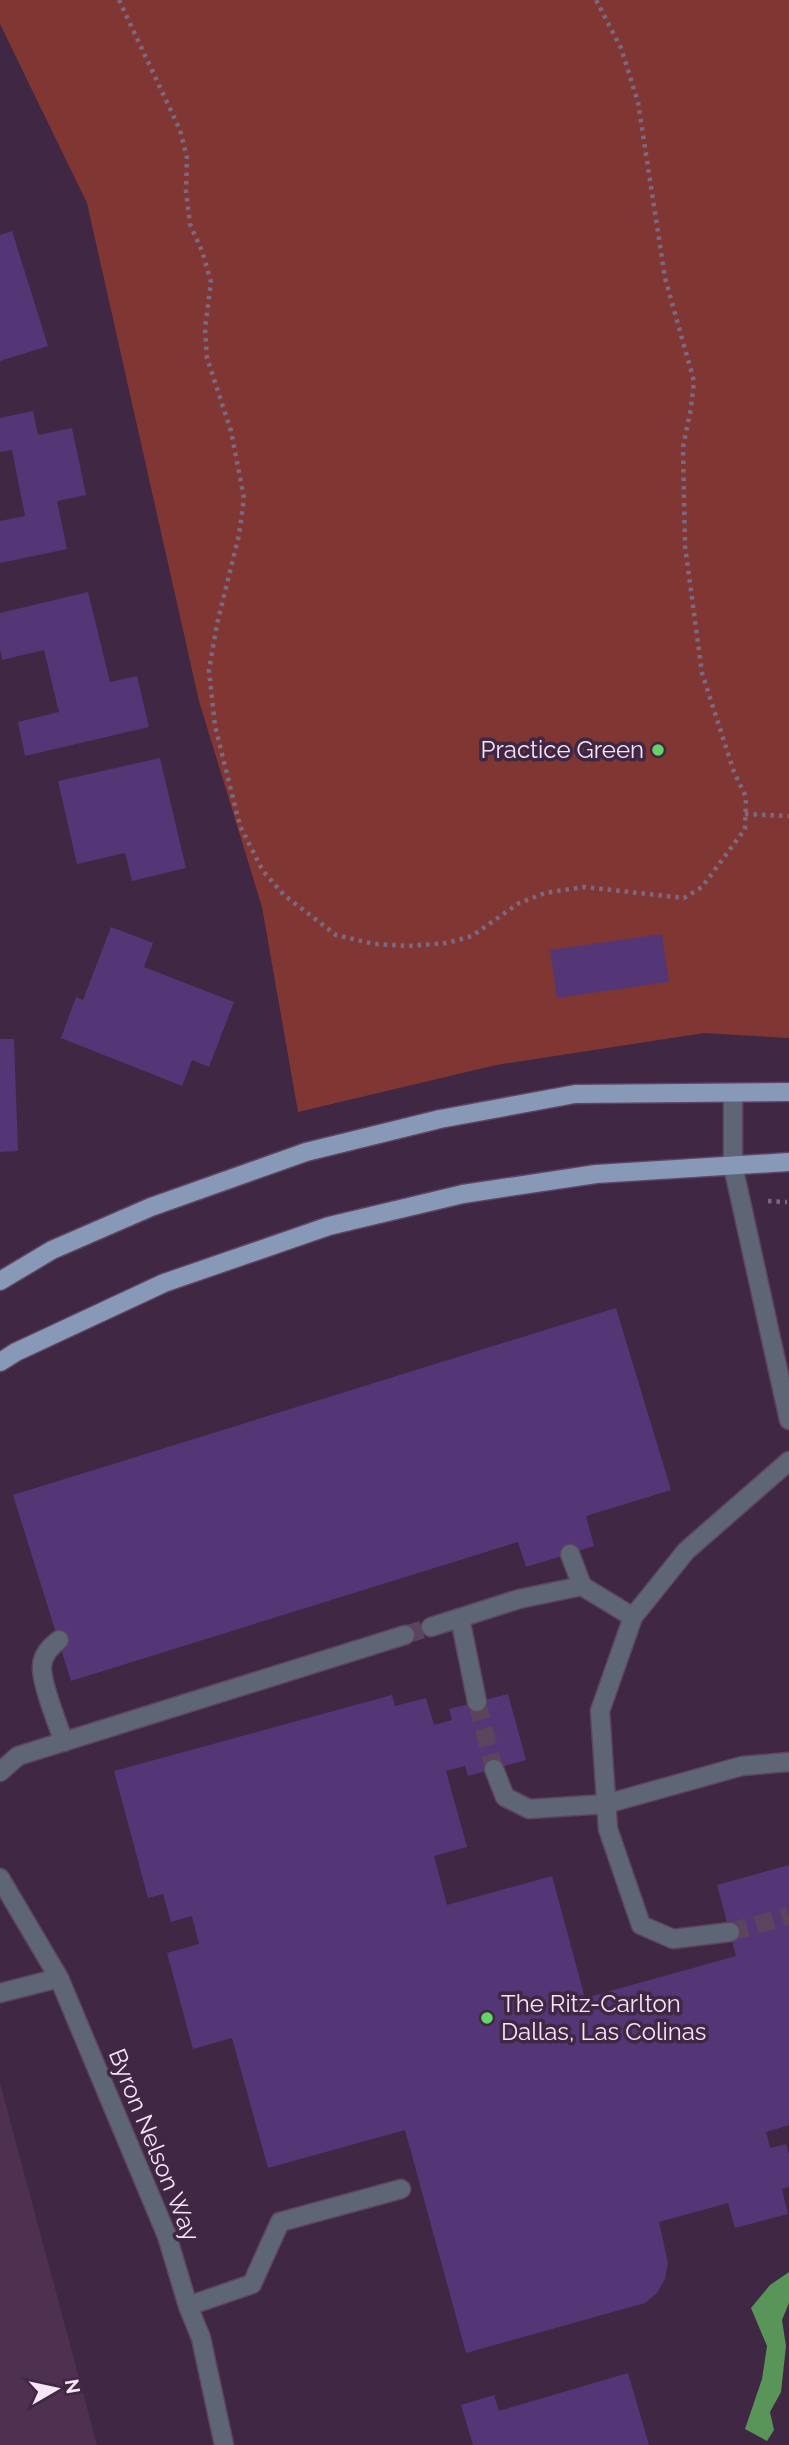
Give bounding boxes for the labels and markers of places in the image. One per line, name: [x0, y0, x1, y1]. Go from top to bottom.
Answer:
place label: Practice Green: [481, 735, 644, 764]
marker: Practice Green: [650, 742, 666, 758]
place label: The Ritz-Carlton Dallas, Las Colinas: [501, 1989, 706, 2046]
marker: The Ritz-Carlton Dallas, Las Colinas: [479, 2010, 495, 2026]

